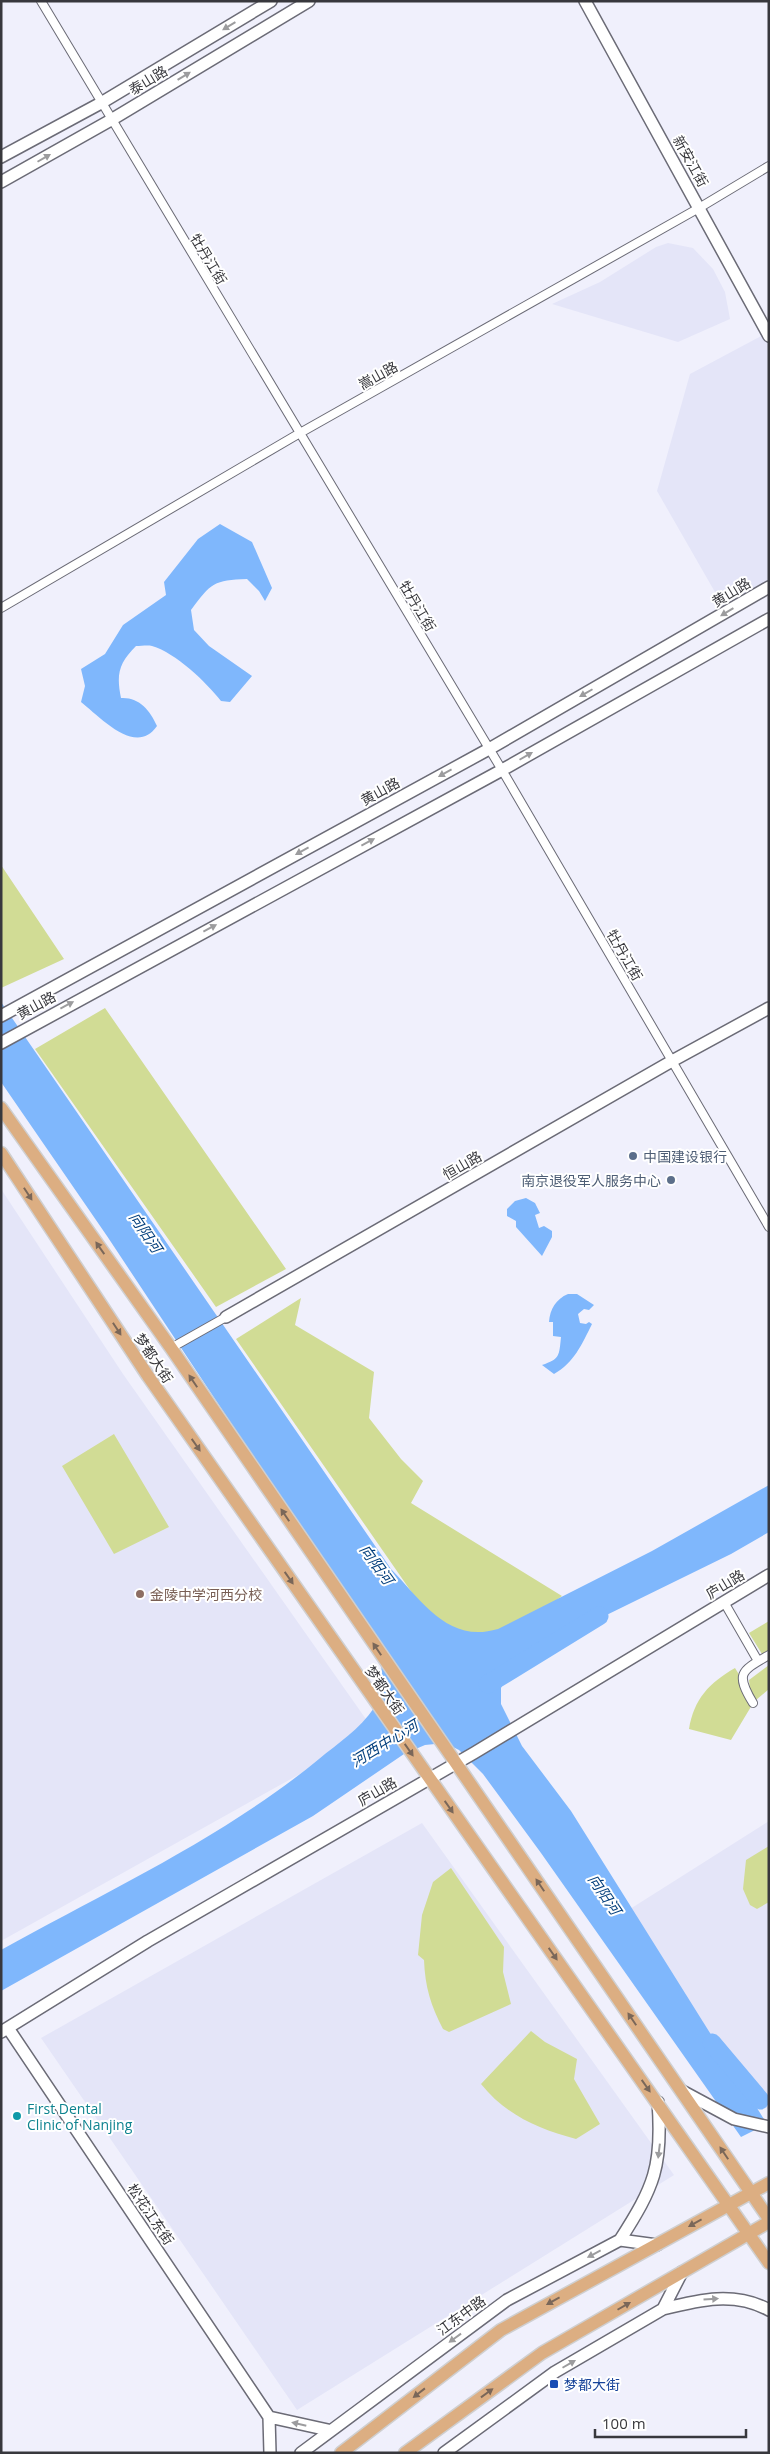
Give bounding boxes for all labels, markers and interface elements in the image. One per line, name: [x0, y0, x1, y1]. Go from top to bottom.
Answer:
one-way arrow: [223, 22, 236, 31]
street label: 泰山路: [125, 61, 171, 99]
one-way arrow: [177, 72, 190, 81]
street label: 新安江街: [669, 132, 713, 190]
one-way arrow: [37, 154, 50, 163]
street label: 牡丹江街: [186, 230, 232, 288]
street label: 嵩山路: [355, 357, 401, 393]
street label: 黄山路: [708, 573, 754, 611]
street label: 牡丹江街: [395, 577, 441, 635]
one-way arrow: [721, 608, 734, 617]
one-way arrow: [579, 689, 594, 697]
one-way arrow: [519, 752, 534, 760]
one-way arrow: [437, 769, 452, 777]
street label: 黄山路: [357, 773, 403, 809]
one-way arrow: [361, 838, 375, 846]
one-way arrow: [295, 847, 310, 855]
one-way arrow: [202, 924, 217, 932]
street label: 牡丹江街: [603, 926, 647, 984]
street label: 黄山路: [13, 987, 59, 1023]
one-way arrow: [60, 1001, 74, 1009]
street label: 恒山路: [439, 1146, 485, 1184]
place label: 中国建设银行: [643, 1147, 727, 1166]
marker: 中国建设银行: [627, 1150, 639, 1162]
place label: 南京退役军人服务中心: [521, 1171, 661, 1190]
marker: 南京退役军人服务中心: [665, 1174, 677, 1186]
one-way arrow: [23, 1187, 33, 1200]
water label: 向阳河: [125, 1208, 169, 1259]
one-way arrow: [95, 1241, 105, 1255]
one-way arrow: [112, 1323, 122, 1336]
street label: 梦都大街: [130, 1329, 178, 1387]
one-way arrow: [188, 1374, 198, 1388]
one-way arrow: [191, 1438, 201, 1452]
one-way arrow: [280, 1508, 290, 1522]
water label: 向阳河: [356, 1540, 400, 1591]
street label: 庐山路: [702, 1565, 748, 1603]
one-way arrow: [284, 1571, 294, 1585]
place label: 金陵中学河西分校: [150, 1585, 262, 1604]
marker: 金陵中学河西分校: [134, 1588, 146, 1600]
one-way arrow: [372, 1642, 382, 1656]
street label: 梦都大街: [361, 1662, 409, 1718]
water label: 河西中心河: [347, 1714, 424, 1771]
one-way arrow: [404, 1743, 414, 1757]
street label: 庐山路: [354, 1772, 400, 1810]
one-way arrow: [444, 1800, 454, 1814]
water label: 向阳河: [584, 1870, 628, 1921]
one-way arrow: [535, 1878, 545, 1892]
one-way arrow: [548, 1947, 558, 1961]
one-way arrow: [627, 2012, 637, 2025]
one-way arrow: [641, 2080, 651, 2093]
place label: First Dental Clinic of Nanjing: [27, 2099, 133, 2134]
marker: First Dental Clinic of Nanjing: [11, 2110, 23, 2122]
one-way arrow: [655, 2143, 663, 2159]
one-way arrow: [719, 2146, 729, 2159]
street label: 松花江东街: [124, 2180, 178, 2248]
one-way arrow: [689, 2219, 702, 2228]
one-way arrow: [587, 2250, 601, 2258]
street label: 江东中路: [433, 2291, 489, 2339]
one-way arrow: [703, 2294, 719, 2302]
one-way arrow: [545, 2297, 560, 2305]
one-way arrow: [617, 2302, 632, 2310]
one-way arrow: [448, 2333, 462, 2343]
one-way arrow: [563, 2359, 576, 2368]
place label: 梦都大街: [564, 2375, 620, 2394]
marker: 梦都大街: [548, 2378, 560, 2390]
one-way arrow: [413, 2387, 426, 2398]
one-way arrow: [480, 2388, 494, 2398]
scale bar: [595, 2406, 746, 2438]
text: 100 m: [602, 2413, 646, 2433]
one-way arrow: [291, 2420, 306, 2428]

